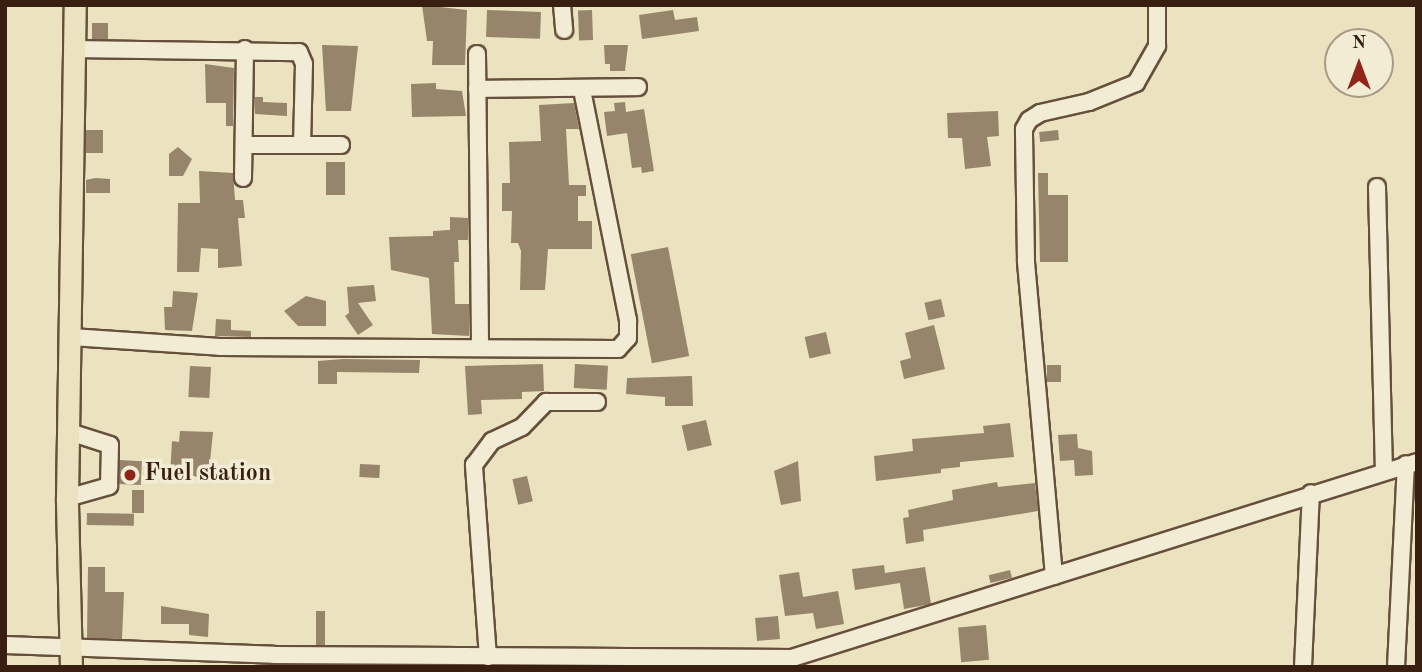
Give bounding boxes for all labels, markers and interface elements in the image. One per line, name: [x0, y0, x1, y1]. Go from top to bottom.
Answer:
north arrow: [1324, 28, 1394, 98]
text: N: [1352, 34, 1366, 53]
place label: Fuel station: [144, 461, 271, 489]
marker: Fuel station: [122, 467, 138, 483]

